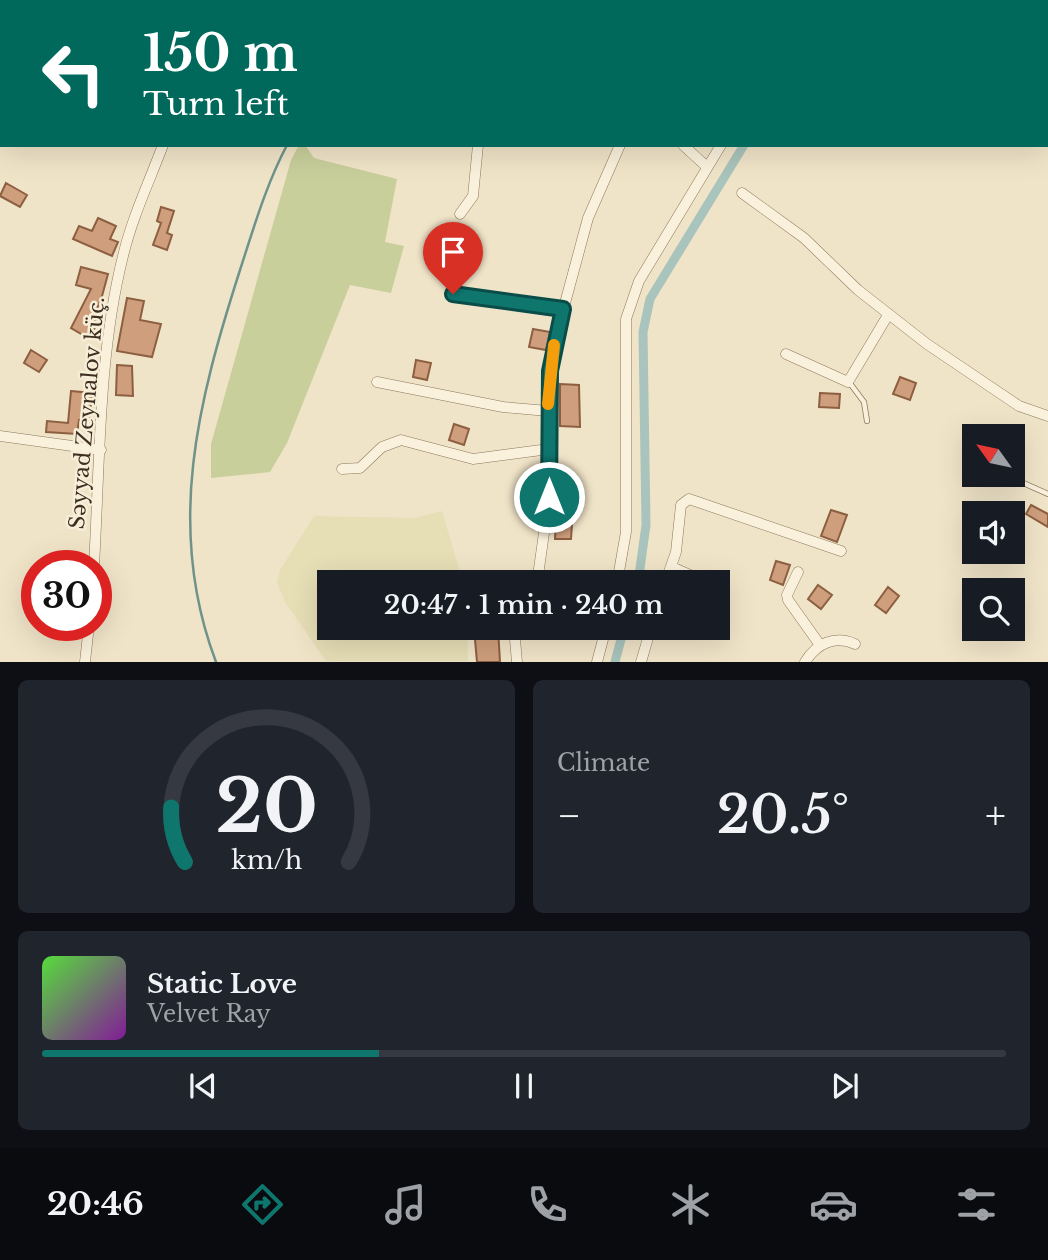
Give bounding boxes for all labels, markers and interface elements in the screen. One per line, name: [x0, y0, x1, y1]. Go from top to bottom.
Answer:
text: 150 m: [143, 23, 298, 84]
icon: left: [28, 28, 119, 119]
text: Turn left: [143, 84, 289, 124]
pin: [423, 222, 483, 294]
icon: arrive: [434, 233, 472, 271]
street label: Səyyad Zeynalov küç.: [64, 296, 110, 530]
north arrow: [962, 424, 1026, 486]
map controls: [962, 424, 1025, 641]
position arrow: [512, 460, 586, 534]
button: sound: [962, 501, 1025, 564]
speed limit sign: 30: [21, 550, 112, 641]
button: search: [962, 578, 1025, 641]
text: 20:47 · 1 min · 240 m: [384, 589, 663, 621]
text: Climate: [557, 749, 650, 777]
text: 20: [215, 762, 318, 853]
text: 20.5°: [717, 783, 849, 847]
text: −: [557, 792, 581, 839]
text: +: [985, 792, 1006, 839]
text: km/h: [231, 845, 302, 876]
text: Static Love: [147, 968, 297, 1000]
text: Velvet Ray: [147, 1000, 271, 1028]
icon: previous: [184, 1067, 222, 1105]
icon: pause: [505, 1067, 543, 1105]
icon: next: [826, 1067, 864, 1105]
icon: directions: [238, 1180, 287, 1229]
icon: music: [381, 1180, 430, 1229]
icon: phone: [523, 1180, 572, 1229]
icon: climate: [666, 1180, 715, 1229]
icon: car: [809, 1180, 858, 1229]
icon: filters: [952, 1180, 1001, 1229]
text: 20:46: [47, 1184, 144, 1224]

